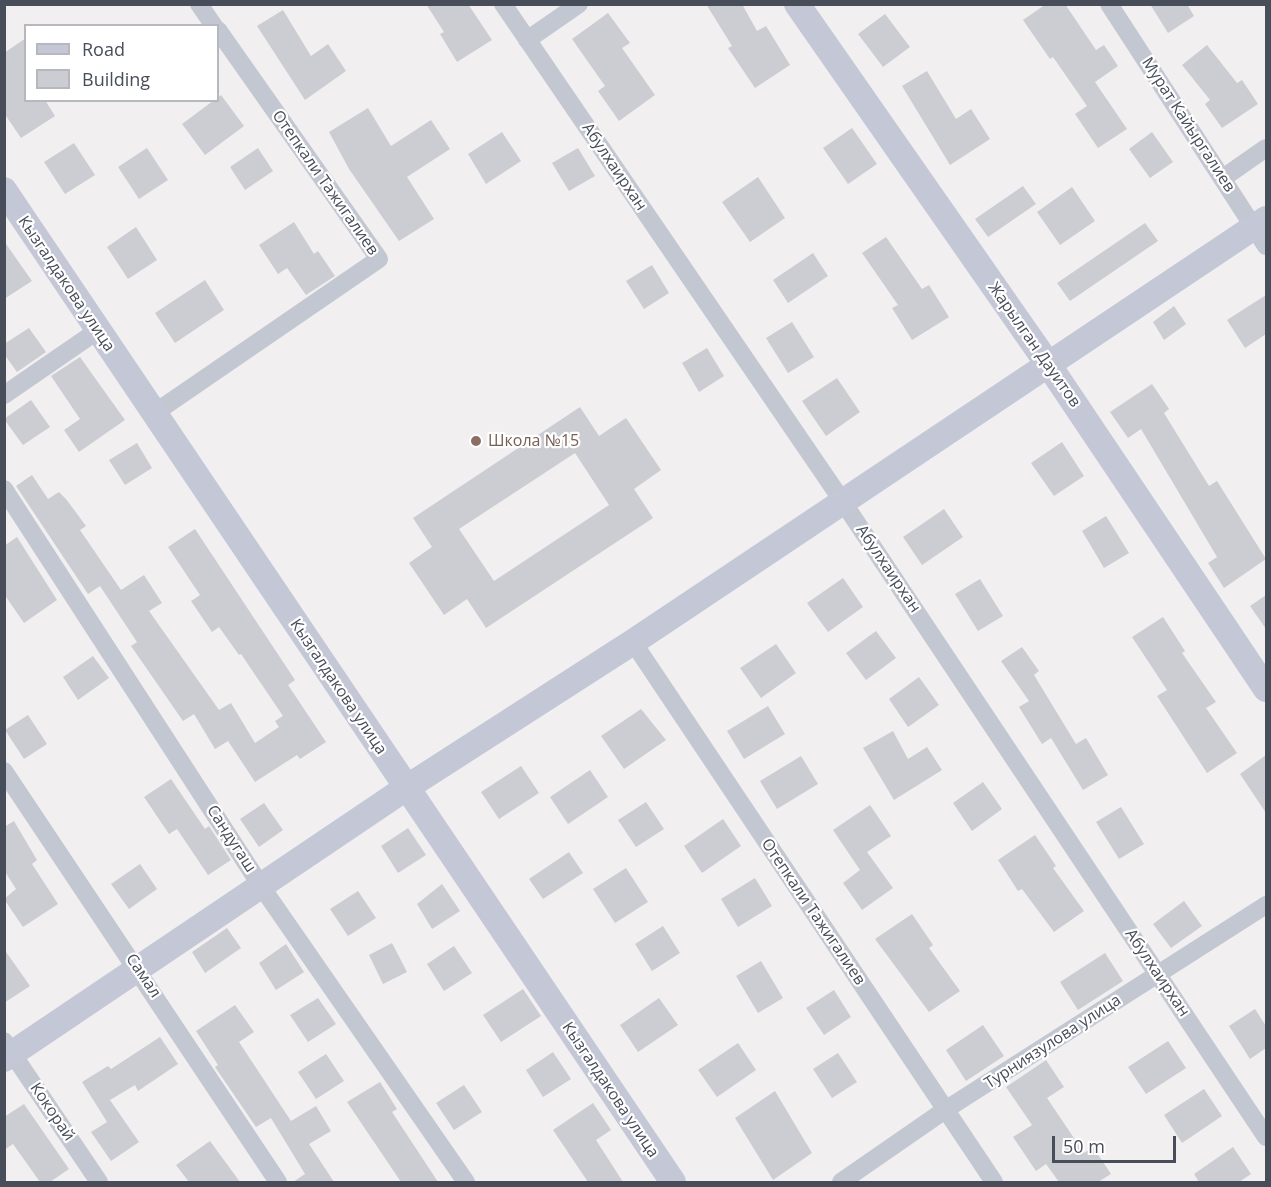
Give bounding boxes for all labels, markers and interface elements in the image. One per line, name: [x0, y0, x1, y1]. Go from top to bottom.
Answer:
legend: [24, 24, 219, 102]
text: Road: [82, 37, 125, 61]
street label: Мурат Кайыргалиев: [1137, 54, 1239, 196]
text: Building: [82, 67, 150, 91]
street label: Отепкали Тажигалиев: [268, 107, 382, 259]
street label: Абулхаирхан: [578, 120, 650, 214]
street label: Кызгалдакова улица: [14, 213, 118, 355]
street label: Жарылган Дауитов: [984, 279, 1084, 411]
place label: Школа №15: [488, 431, 579, 451]
marker: Школа №15: [469, 434, 483, 448]
street label: Абулхаирхан: [852, 522, 924, 616]
street label: Кызгалдакова улица: [286, 616, 390, 758]
street label: Сандугаш: [202, 802, 260, 876]
street label: Отепкали Тажигалиев: [757, 835, 869, 989]
street label: Абулхаирхан: [1121, 926, 1193, 1020]
street label: Самал: [121, 950, 165, 1002]
street label: Турниязулова улица: [981, 991, 1125, 1093]
street label: Кызгалдакова улица: [558, 1019, 662, 1161]
street label: Кокорай: [26, 1079, 78, 1145]
scale bar: [1055, 1124, 1180, 1162]
text: 50 m: [1063, 1134, 1105, 1158]

